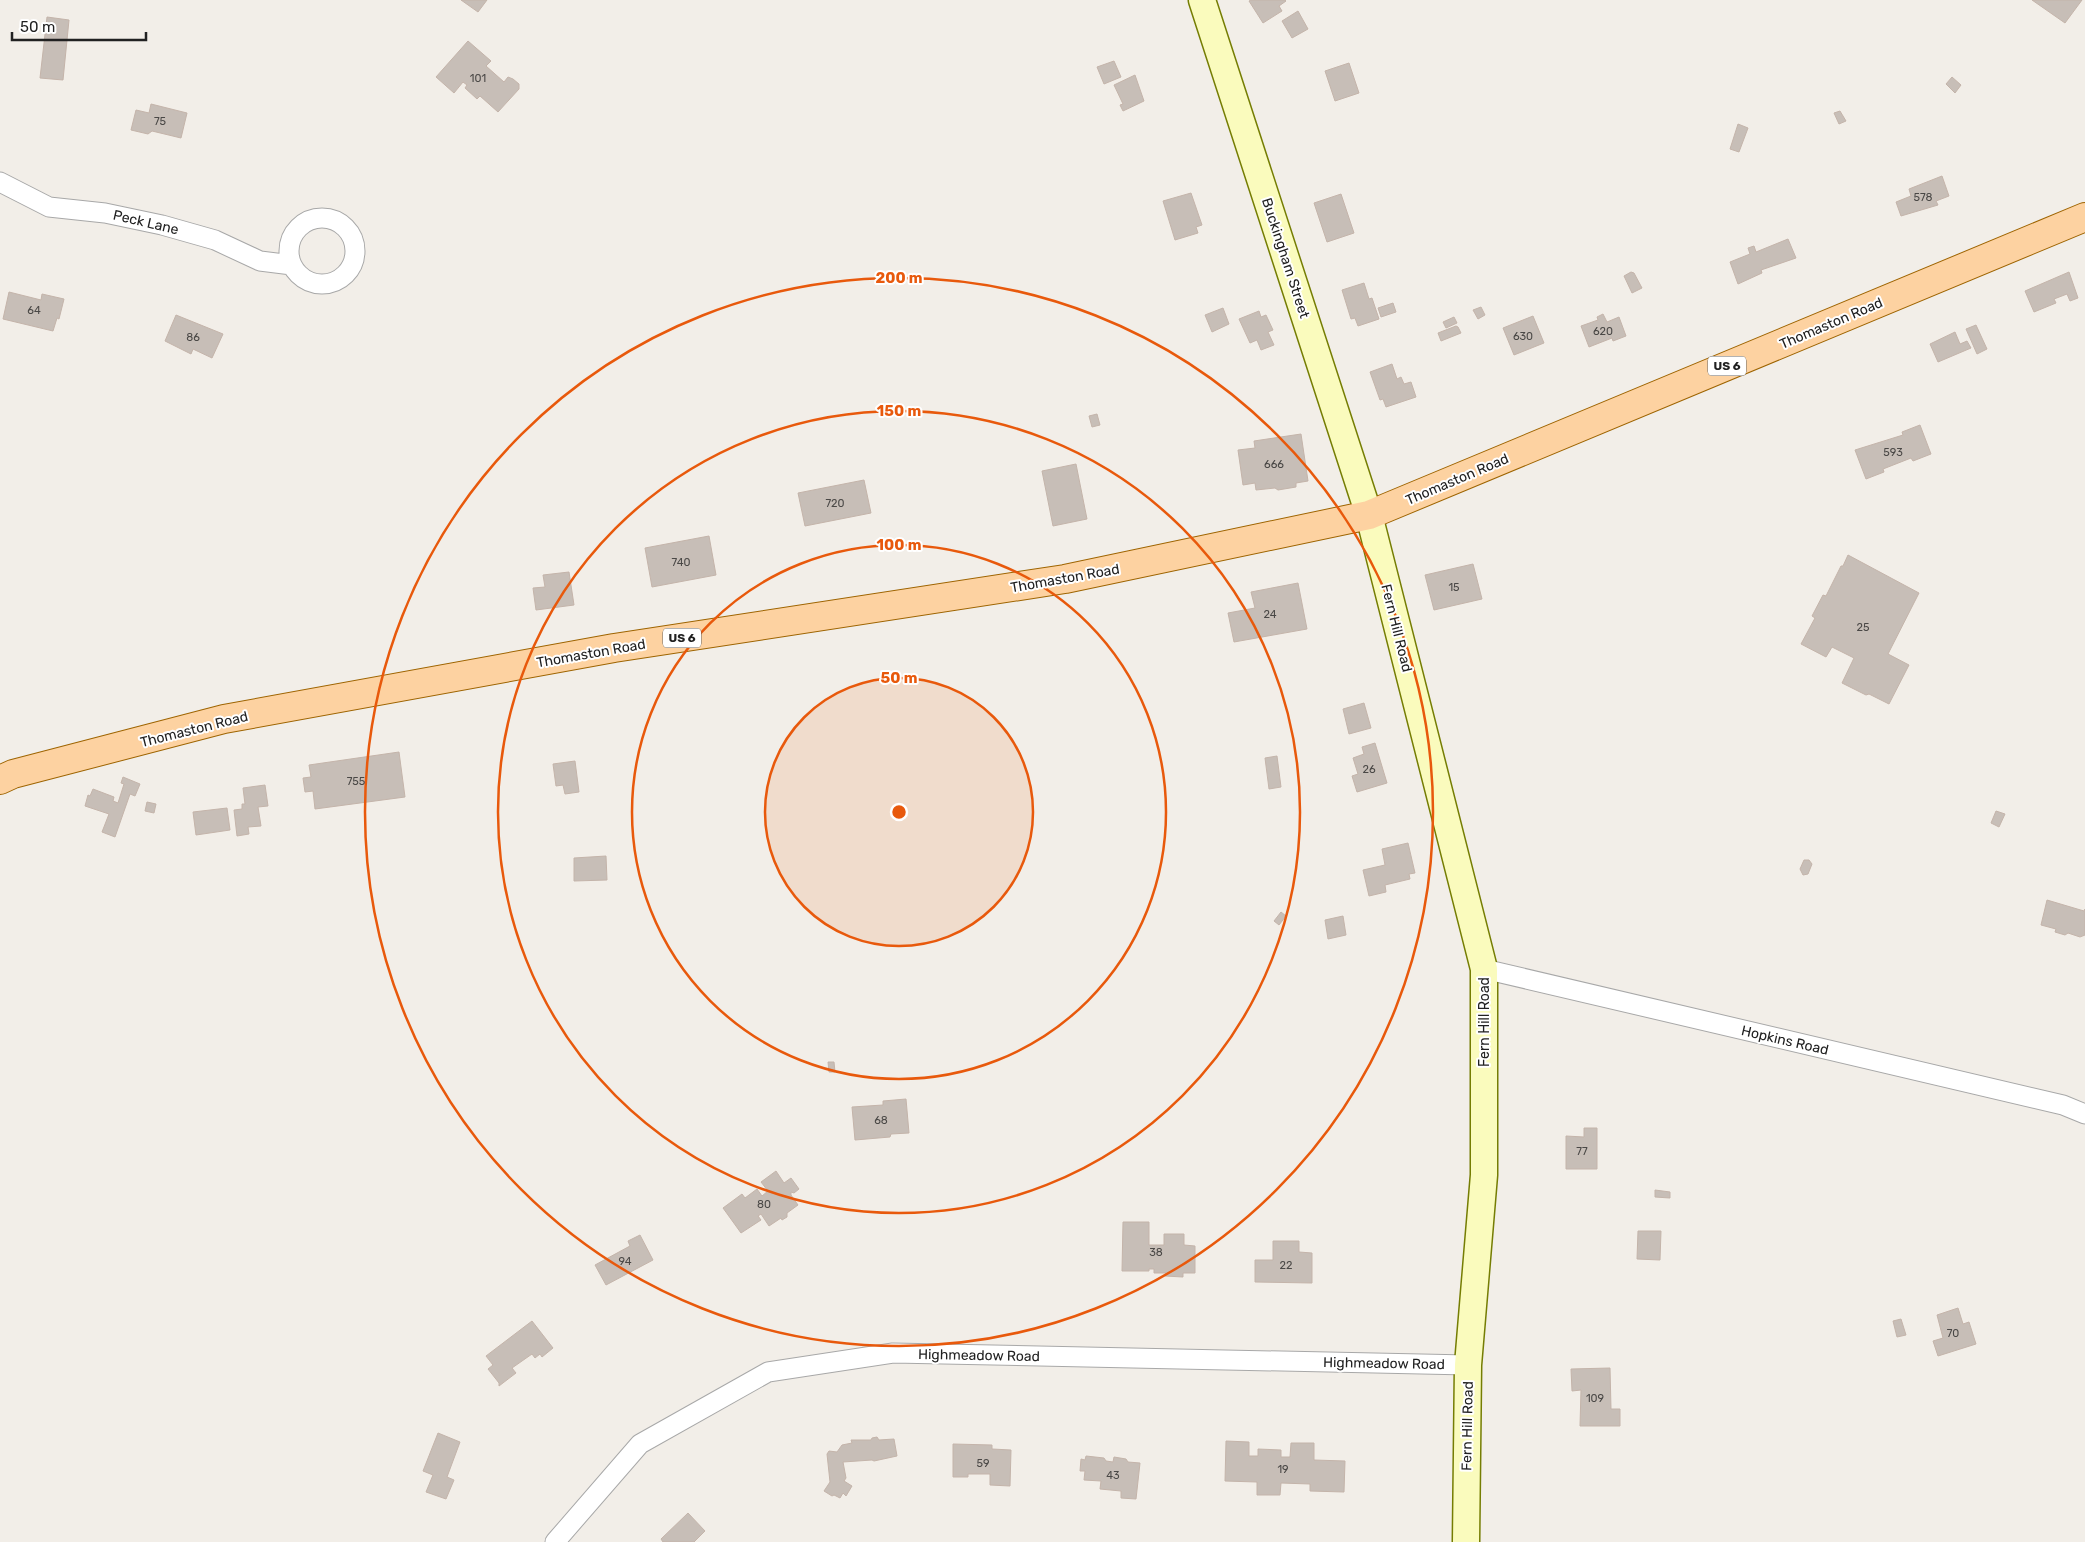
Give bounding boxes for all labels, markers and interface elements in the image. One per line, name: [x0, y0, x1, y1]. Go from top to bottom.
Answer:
scale bar: [12, 10, 146, 42]
text: 50 m: [20, 18, 55, 36]
house number: 101: [470, 72, 486, 85]
house number: 75: [154, 115, 167, 128]
house number: 578: [1913, 191, 1933, 204]
street label: Buckingham Street: [1258, 196, 1313, 321]
street label: Peck Lane: [111, 207, 181, 238]
text: 200 m: [875, 269, 923, 287]
street label: Thomaston Road: [1777, 294, 1885, 353]
house number: 64: [27, 304, 41, 317]
house number: 620: [1593, 325, 1613, 338]
house number: 630: [1513, 330, 1533, 343]
house number: 86: [186, 331, 200, 344]
road number: US 6: [1708, 356, 1746, 376]
text: 150 m: [877, 402, 921, 420]
house number: 593: [1883, 446, 1903, 459]
street label: Thomaston Road: [1403, 450, 1511, 509]
house number: 666: [1264, 458, 1284, 471]
house number: 720: [825, 497, 845, 510]
text: 100 m: [877, 536, 921, 554]
house number: 740: [671, 556, 691, 569]
street label: Thomaston Road: [1009, 561, 1121, 596]
house number: 15: [1448, 581, 1460, 594]
street label: Fern Hill Road: [1377, 582, 1416, 674]
house number: 24: [1263, 608, 1277, 621]
house number: 25: [1857, 621, 1870, 634]
road number: US 6: [663, 628, 701, 648]
street label: Thomaston Road: [535, 636, 647, 671]
text: 50 m: [881, 669, 917, 687]
street label: Thomaston Road: [139, 708, 250, 751]
house number: 26: [1362, 763, 1376, 776]
house number: 755: [347, 775, 366, 788]
centre of rings: [890, 803, 908, 821]
street label: Fern Hill Road: [1476, 977, 1493, 1067]
street label: Hopkins Road: [1740, 1022, 1830, 1059]
house number: 68: [874, 1114, 888, 1127]
house number: 77: [1576, 1145, 1588, 1158]
house number: 80: [757, 1198, 771, 1211]
house number: 38: [1149, 1246, 1163, 1259]
house number: 94: [618, 1255, 632, 1268]
house number: 22: [1280, 1259, 1292, 1272]
house number: 70: [1947, 1327, 1959, 1340]
street label: Highmeadow Road: [918, 1346, 1040, 1365]
street label: Highmeadow Road: [1323, 1354, 1445, 1373]
street label: Fern Hill Road: [1458, 1381, 1477, 1471]
house number: 109: [1586, 1392, 1604, 1405]
house number: 59: [976, 1457, 990, 1470]
house number: 19: [1277, 1463, 1289, 1476]
house number: 43: [1106, 1469, 1120, 1482]

